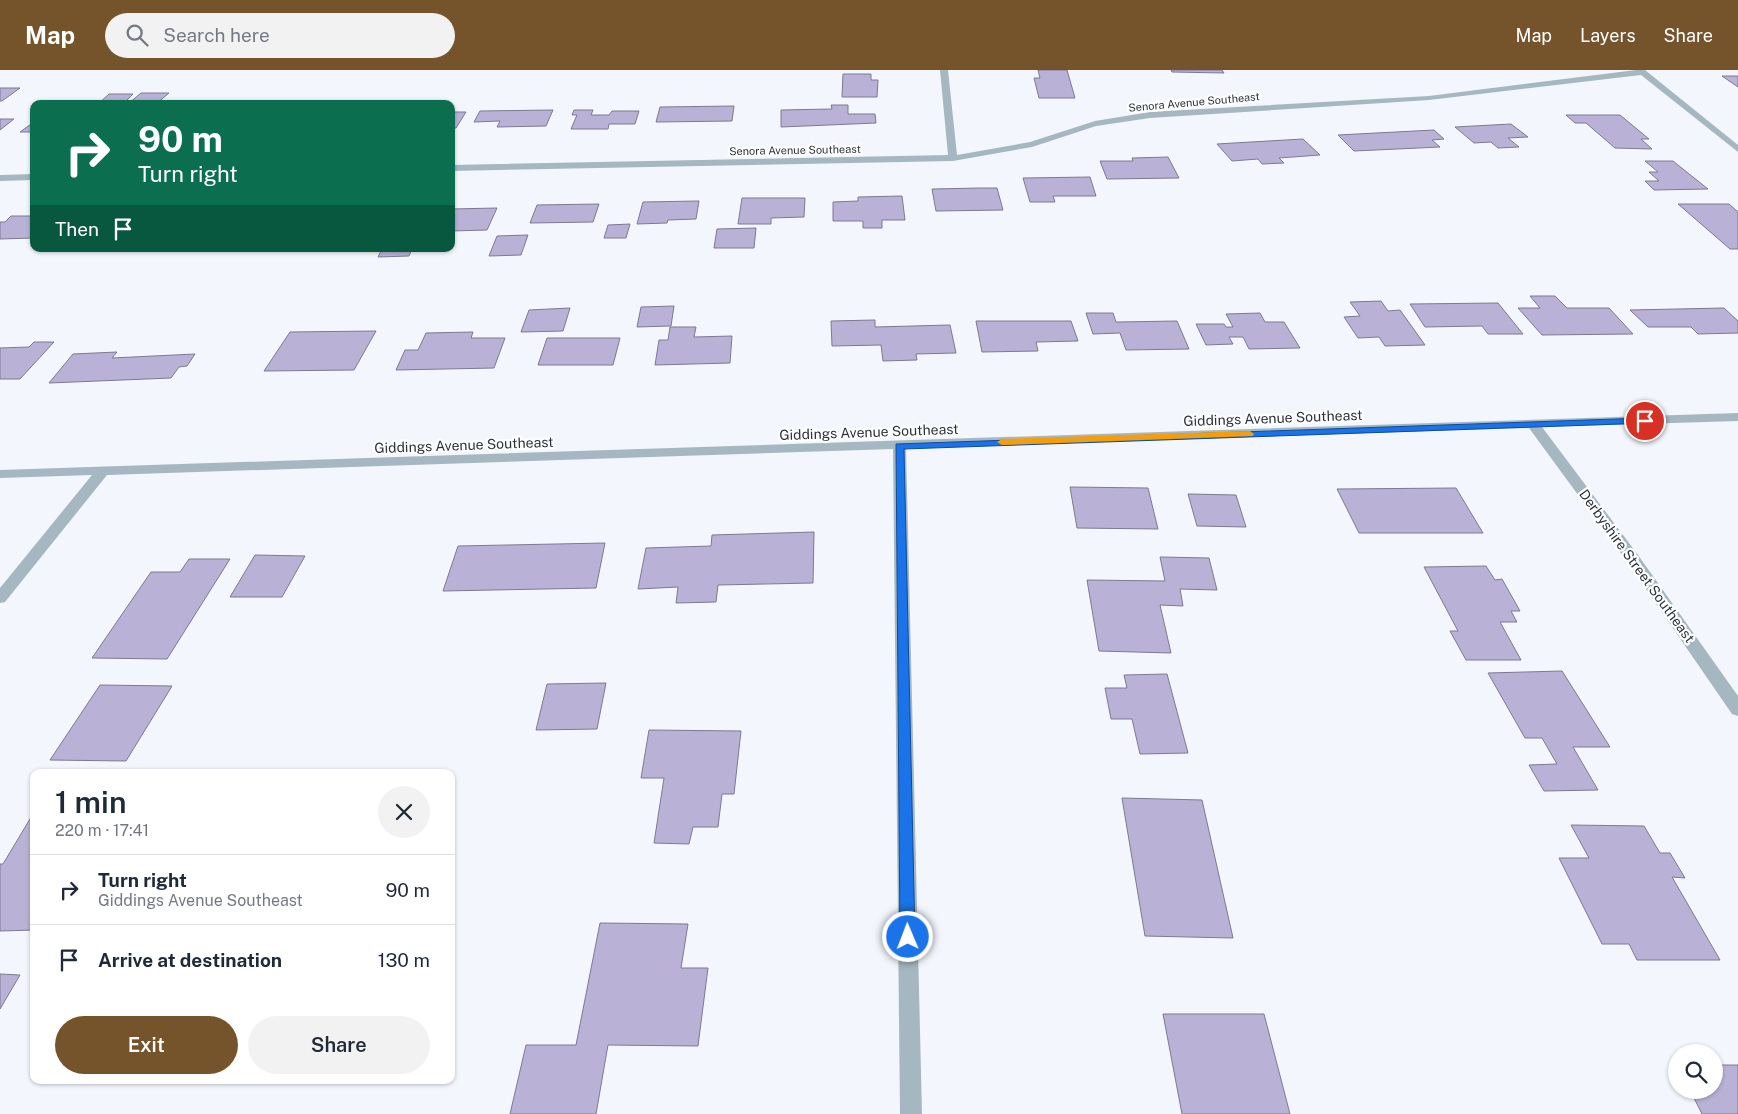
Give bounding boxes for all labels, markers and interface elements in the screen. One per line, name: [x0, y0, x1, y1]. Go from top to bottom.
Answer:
search box: [105, 13, 455, 58]
text: Map: [25, 21, 75, 49]
icon: search: [123, 21, 151, 49]
text: Search here: [163, 24, 270, 46]
text: Map: [1516, 25, 1552, 46]
text: Layers: [1580, 25, 1636, 46]
text: Share: [1664, 25, 1713, 46]
street label: Senora Avenue Southeast: [1128, 90, 1260, 114]
text: 90 m: [138, 119, 223, 160]
icon: right: [55, 120, 120, 185]
street label: Senora Avenue Southeast: [729, 143, 861, 157]
text: Turn right: [138, 161, 238, 187]
icon: arrive: [109, 215, 137, 243]
text: Then: [55, 218, 99, 240]
pin: [1624, 400, 1666, 442]
street label: Giddings Avenue Southeast: [1183, 407, 1363, 429]
icon: arrive: [1631, 407, 1659, 435]
street label: Giddings Avenue Southeast: [779, 421, 959, 443]
street label: Giddings Avenue Southeast: [374, 434, 554, 456]
street label: Derbyshire Street Southeast: [1576, 486, 1698, 646]
text: 1 min: [55, 784, 126, 820]
button: close: [378, 786, 430, 838]
text: 220 m · 17:41: [55, 821, 149, 840]
text: Turn right: [98, 869, 187, 891]
icon: right: [55, 876, 83, 904]
text: 90 m: [386, 879, 430, 901]
text: Giddings Avenue Southeast: [98, 891, 303, 910]
position arrow: [881, 910, 933, 962]
icon: arrive: [55, 946, 83, 974]
text: Arrive at destination: [98, 949, 282, 971]
text: 130 m: [378, 949, 430, 971]
button: Exit: [55, 1016, 238, 1074]
button: Share: [248, 1016, 430, 1074]
map controls: [1668, 1044, 1723, 1099]
button: search: [1668, 1044, 1723, 1099]

